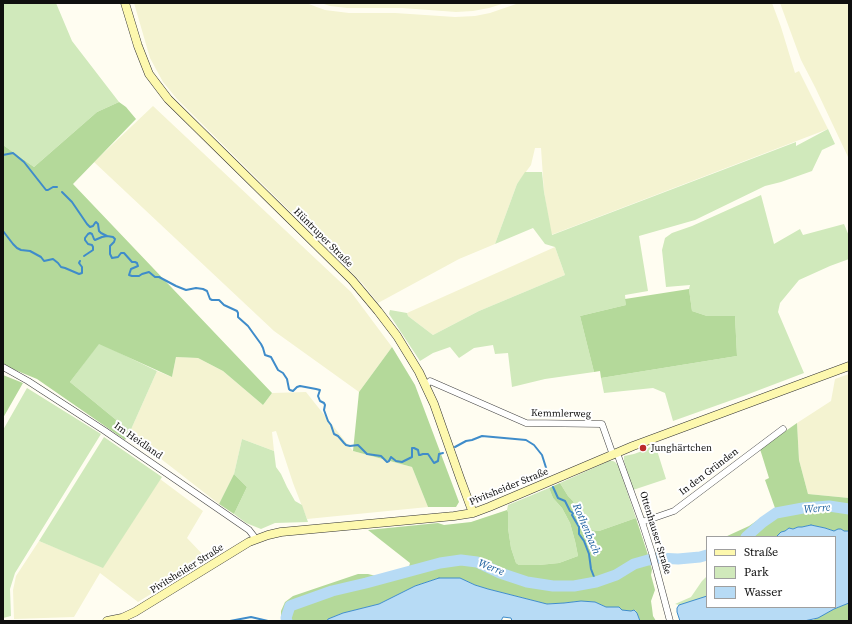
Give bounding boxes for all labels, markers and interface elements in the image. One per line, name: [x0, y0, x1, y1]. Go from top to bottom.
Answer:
street label: Hüntruper Straße: [291, 206, 355, 270]
street label: Kemmlerweg: [531, 407, 591, 421]
street label: Im Heidland: [112, 420, 164, 462]
place label: Junghärtchen: [651, 442, 712, 454]
marker: Junghärtchen: [638, 443, 648, 453]
street label: In den Gründen: [677, 446, 741, 498]
street label: Pivitsheider Straße: [468, 466, 550, 508]
street label: Ottenhauser Straße: [637, 490, 673, 576]
water label: Werre: [803, 501, 831, 517]
water label: Rothenbach: [569, 502, 603, 556]
legend: [706, 536, 836, 608]
street label: Pivitsheider Straße: [148, 542, 226, 596]
text: Straße: [744, 544, 778, 560]
water label: Werre: [476, 557, 506, 579]
text: Park: [744, 564, 769, 580]
text: Wasser: [744, 584, 782, 600]

